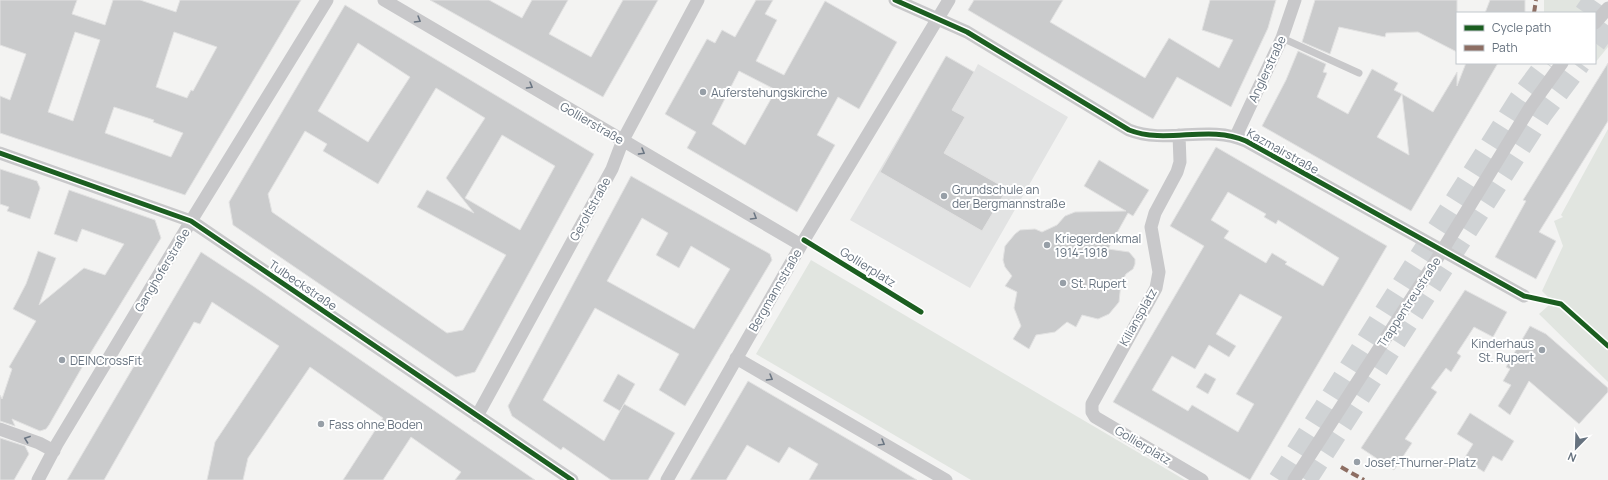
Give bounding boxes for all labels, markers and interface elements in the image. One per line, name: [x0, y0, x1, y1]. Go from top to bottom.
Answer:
legend: [1456, 12, 1596, 64]
one-way arrow: [414, 15, 421, 22]
text: Cycle path: [1492, 19, 1551, 36]
street label: Anglerstraße: [1244, 33, 1290, 105]
text: Path: [1492, 39, 1518, 56]
one-way arrow: [526, 81, 533, 88]
place label: Auferstehungskirche: [711, 84, 827, 101]
marker: Auferstehungskirche: [698, 87, 708, 97]
street label: Gollierstraße: [557, 98, 627, 148]
street label: Kazmairstraße: [1244, 124, 1322, 178]
one-way arrow: [638, 147, 645, 154]
street label: Geroltstraße: [565, 174, 615, 244]
place label: Grundschule an der Bergmannstraße: [952, 181, 1066, 212]
marker: Grundschule an der Bergmannstraße: [939, 191, 949, 201]
one-way arrow: [750, 213, 757, 220]
street label: Ganghoferstraße: [130, 225, 194, 315]
place label: Kriegerdenkmal 1914-1918: [1055, 230, 1141, 261]
marker: Kriegerdenkmal 1914-1918: [1042, 240, 1052, 250]
street label: Gollierplatz: [837, 243, 899, 291]
street label: Bergmannstraße: [744, 246, 806, 334]
street label: Trappentreustraße: [1373, 253, 1445, 351]
street label: Tulbeckstraße: [265, 256, 341, 314]
place label: St. Rupert: [1071, 275, 1127, 292]
marker: St. Rupert: [1058, 278, 1068, 288]
street label: Kiliansplatz: [1115, 285, 1161, 349]
place label: Kinderhaus St. Rupert: [1471, 335, 1534, 366]
marker: Kinderhaus St. Rupert: [1537, 345, 1547, 355]
place label: DEINCrossFit: [70, 352, 142, 369]
marker: DEINCrossFit: [57, 355, 67, 365]
one-way arrow: [766, 373, 773, 380]
place label: Fass ohne Boden: [329, 416, 423, 433]
marker: Fass ohne Boden: [316, 419, 326, 429]
street label: Gollierplatz: [1112, 421, 1174, 469]
north arrow: [1556, 428, 1596, 468]
one-way arrow: [24, 435, 31, 443]
one-way arrow: [878, 439, 885, 446]
text: N: [1565, 449, 1578, 466]
place label: Josef-Thurner-Platz: [1365, 454, 1476, 471]
marker: Josef-Thurner-Platz: [1352, 457, 1362, 467]

